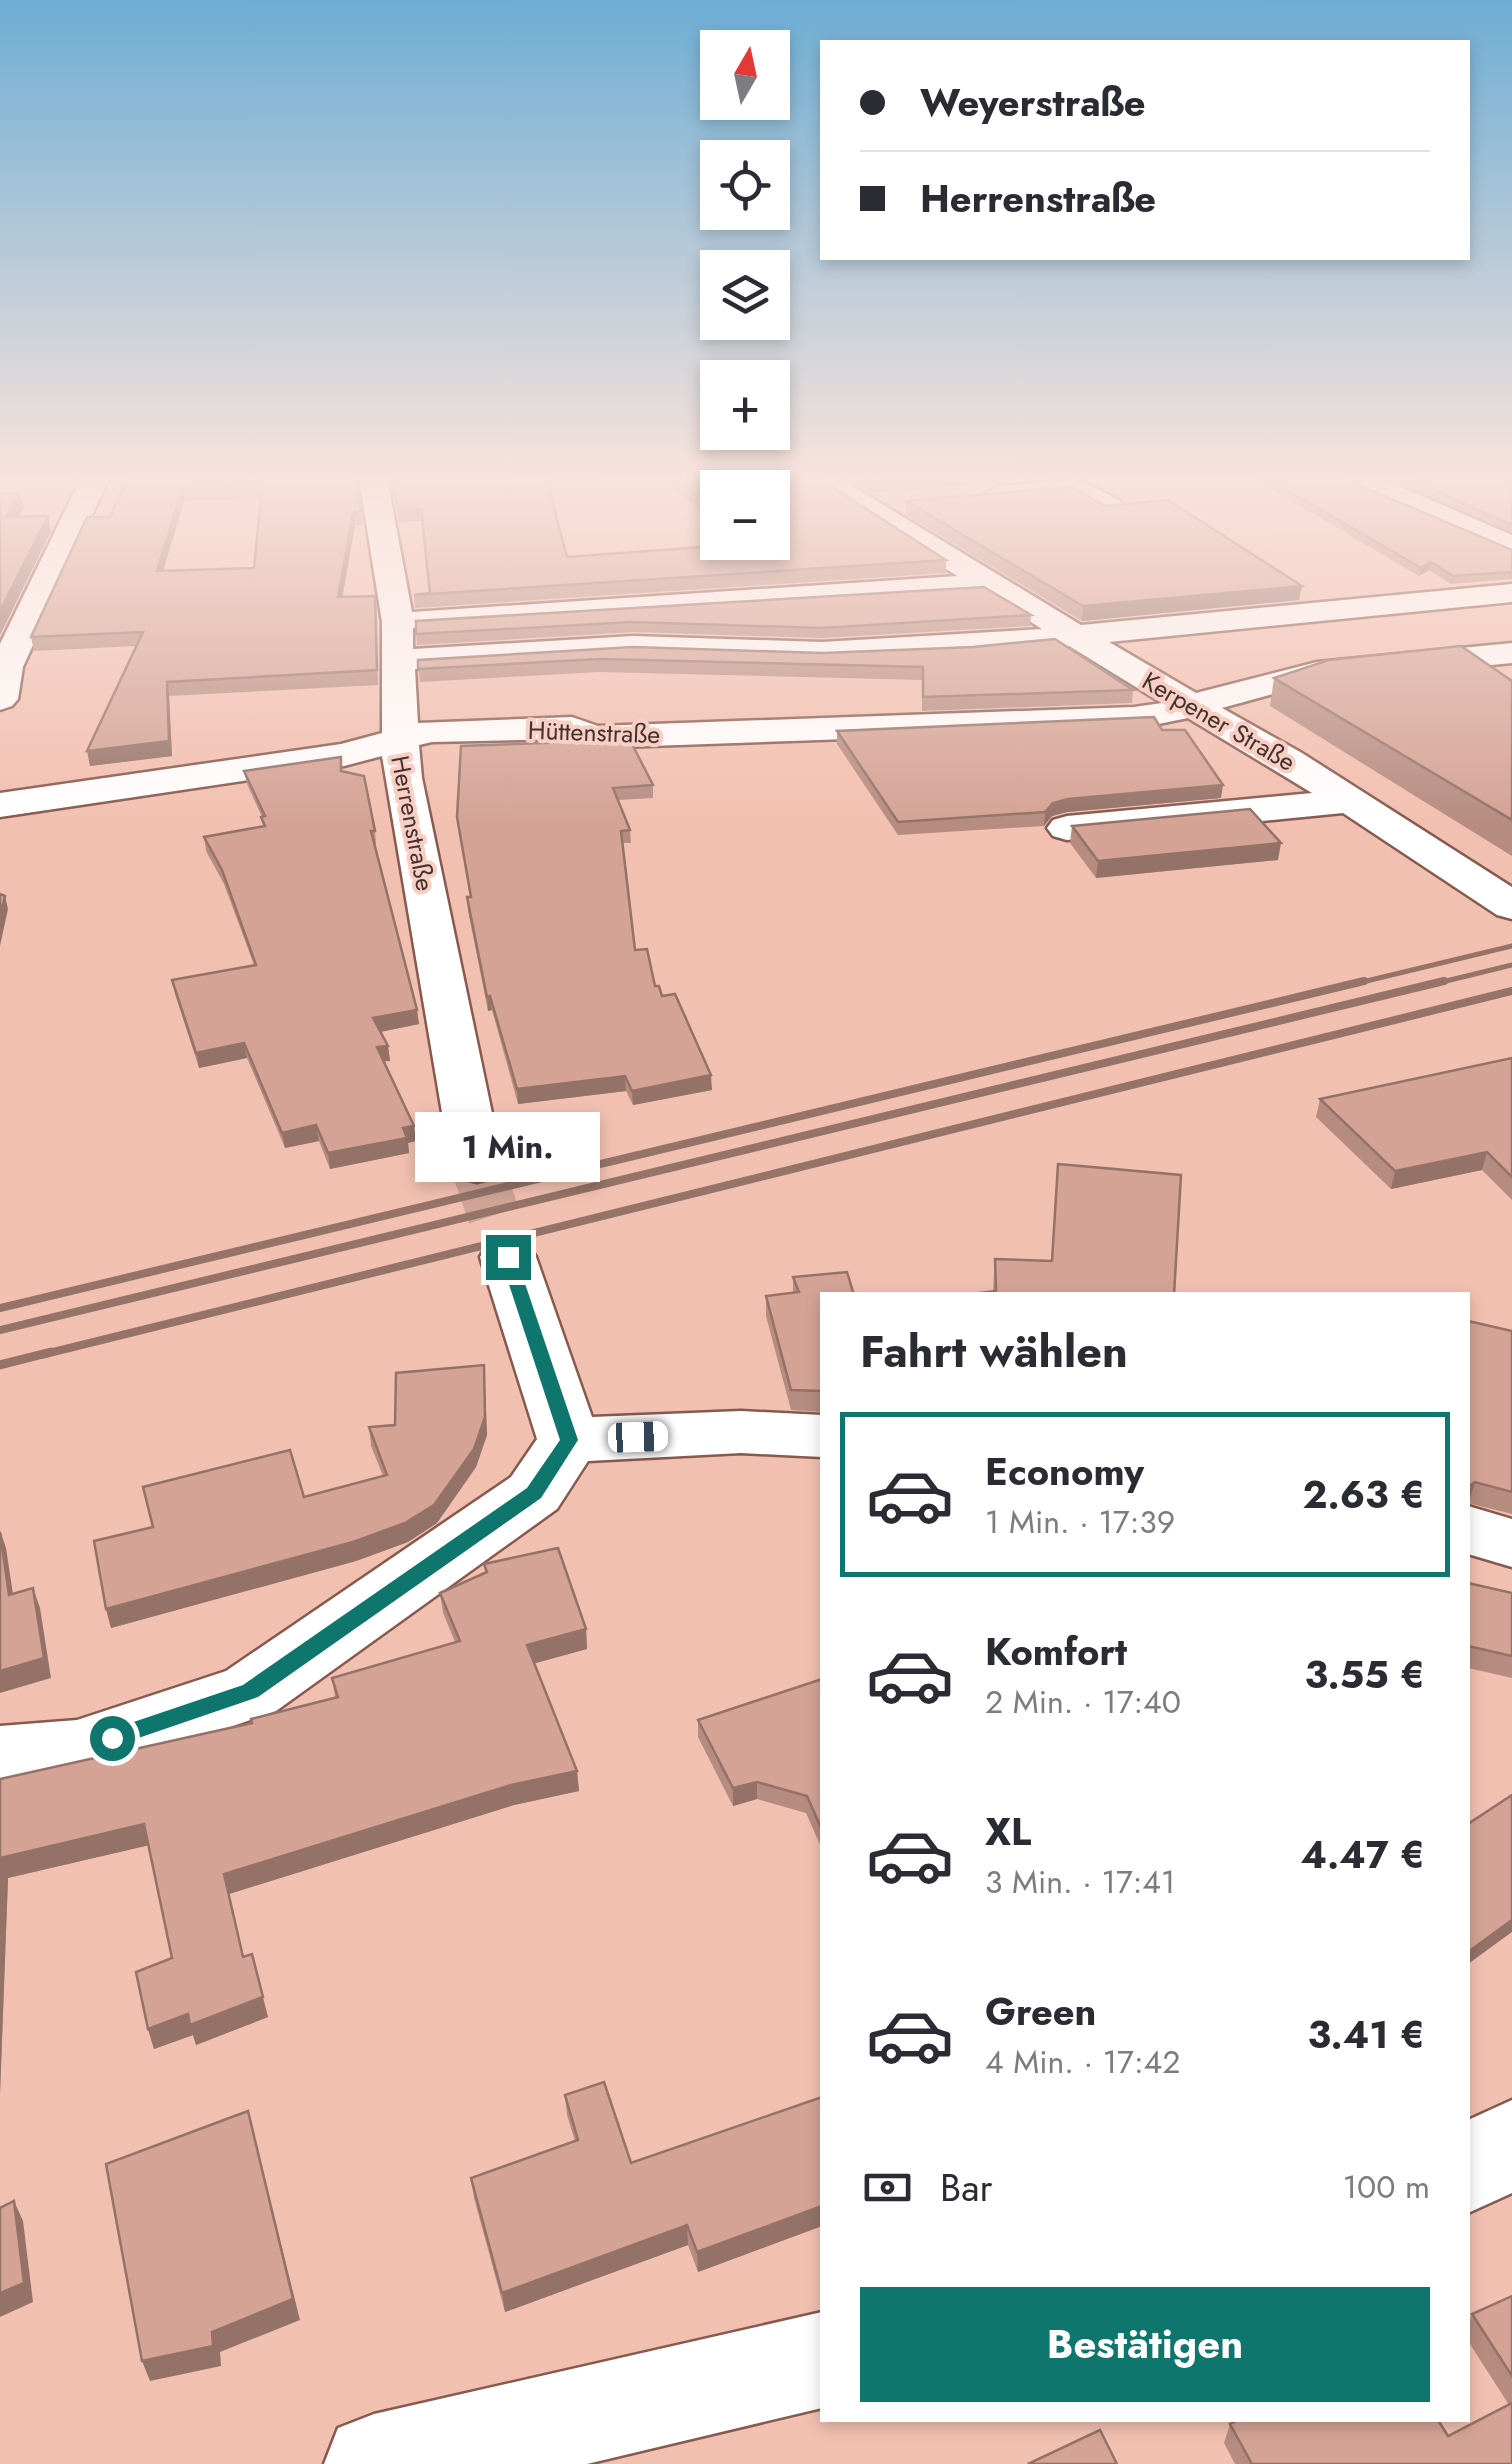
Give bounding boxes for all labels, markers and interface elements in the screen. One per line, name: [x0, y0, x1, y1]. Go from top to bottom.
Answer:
north arrow: [700, 30, 790, 120]
map controls: [700, 30, 790, 560]
text: Weyerstraße: [920, 75, 1145, 130]
button: locate: [700, 140, 790, 230]
text: Herrenstraße: [920, 171, 1156, 226]
button: layers: [700, 250, 790, 340]
button: +: [700, 360, 790, 450]
button: −: [700, 470, 790, 560]
street label: Kerpener Straße: [1136, 663, 1302, 779]
street label: Hüttenstraße: [527, 712, 661, 752]
street label: Herrenstraße: [382, 752, 444, 894]
callout: 1 Min.: [416, 1112, 600, 1182]
text: 1 Min.: [462, 1124, 553, 1170]
route end: [486, 1235, 531, 1280]
text: Fahrt wählen: [860, 1319, 1128, 1384]
car: [607, 1421, 669, 1453]
text: Economy: [985, 1444, 1144, 1499]
icon: car: [865, 1450, 955, 1540]
text: 2.63 €: [1303, 1467, 1425, 1522]
text: 1 Min. · 17:39: [985, 1499, 1175, 1545]
text: Komfort: [985, 1624, 1127, 1679]
icon: car: [865, 1630, 955, 1720]
text: 3.55 €: [1304, 1647, 1425, 1702]
text: 2 Min. · 17:40: [985, 1679, 1181, 1725]
route start: [90, 1716, 135, 1761]
text: XL: [985, 1804, 1031, 1859]
icon: car: [865, 1810, 955, 1900]
text: 4.47 €: [1301, 1827, 1425, 1882]
text: 3 Min. · 17:41: [985, 1859, 1175, 1905]
text: Green: [985, 1984, 1096, 2039]
icon: car: [865, 1990, 955, 2080]
text: 3.41 €: [1308, 2007, 1425, 2062]
text: 4 Min. · 17:42: [985, 2039, 1180, 2085]
icon: cash: [860, 2160, 915, 2215]
text: Bar: [940, 2160, 993, 2215]
text: 100 m: [1343, 2164, 1430, 2210]
button: Bestätigen: [860, 2287, 1430, 2402]

